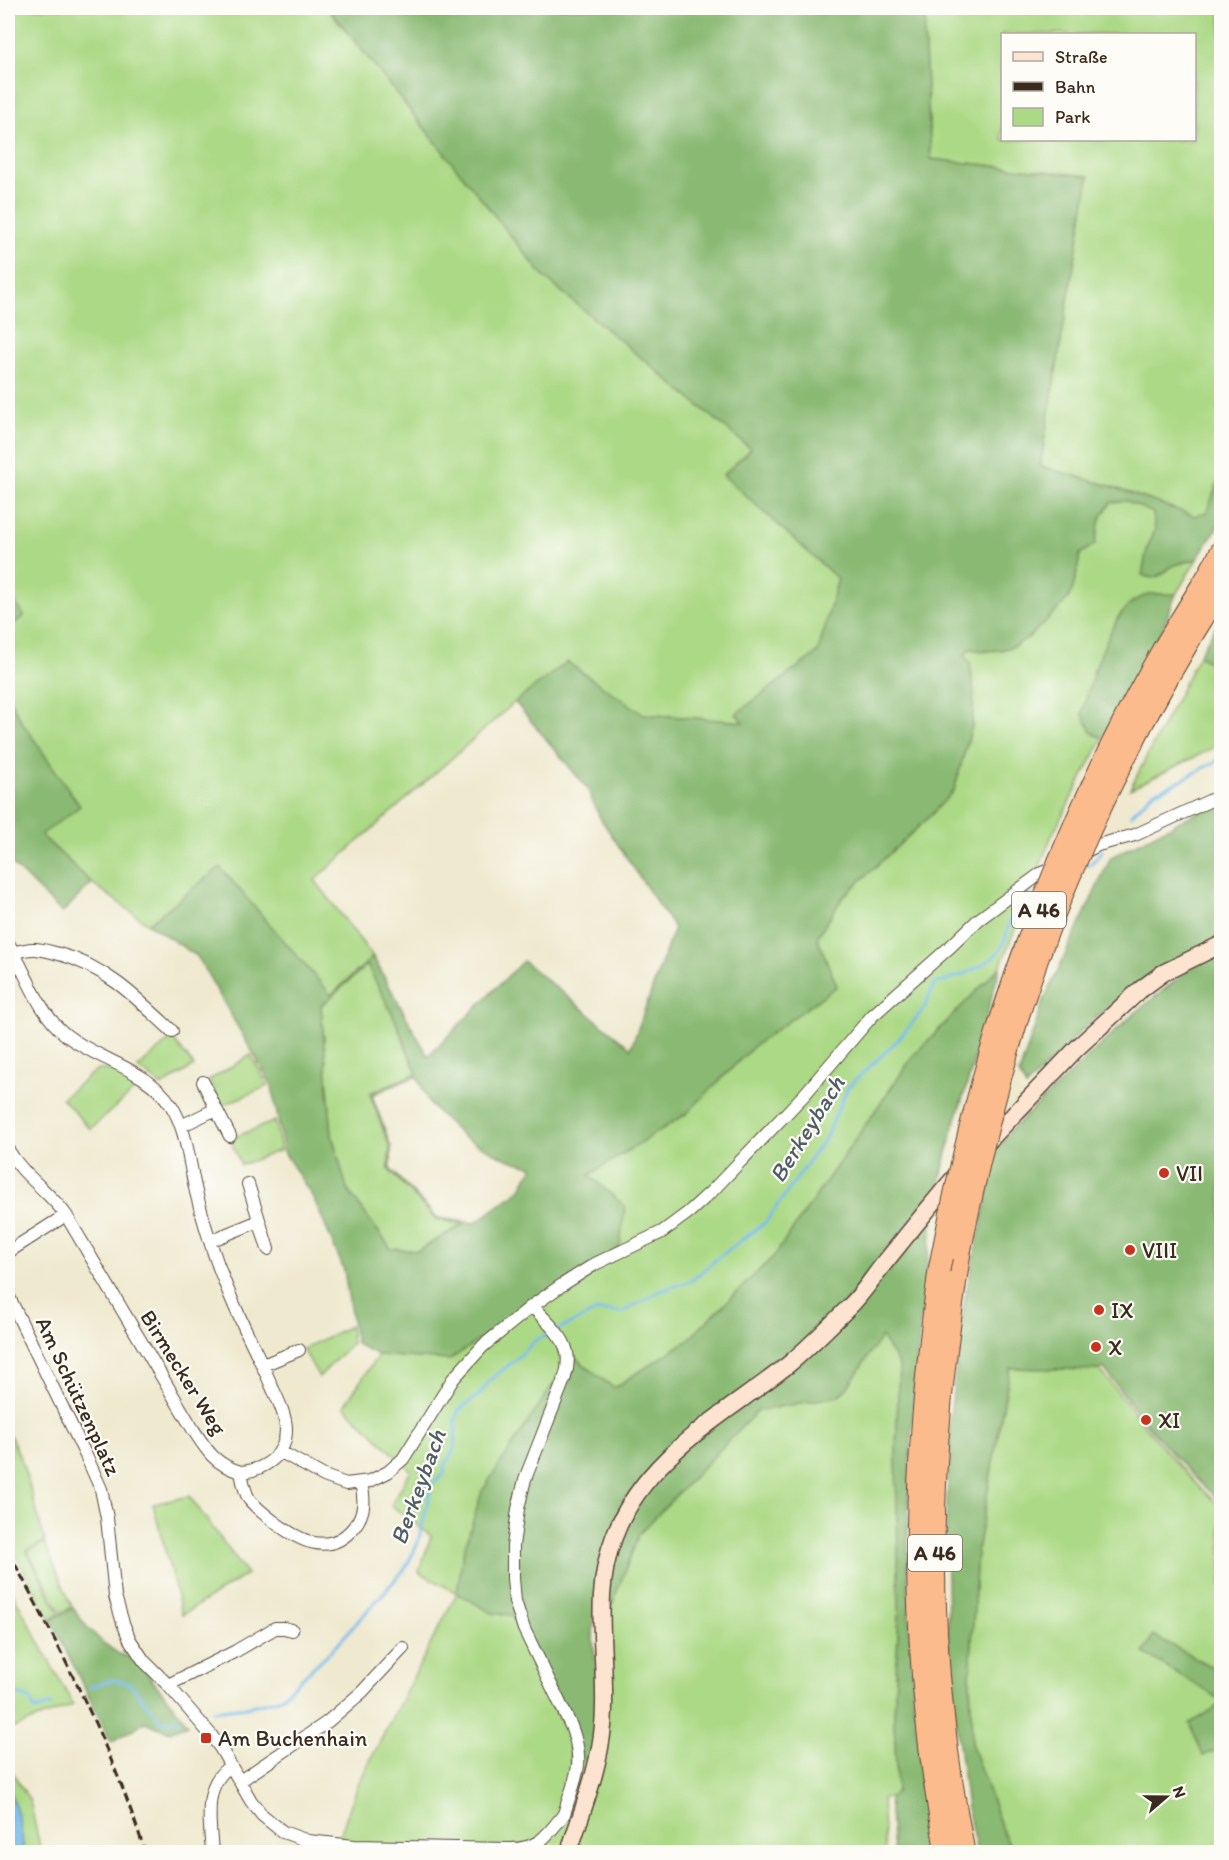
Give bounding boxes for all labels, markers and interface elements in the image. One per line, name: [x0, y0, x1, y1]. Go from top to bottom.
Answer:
legend: [1001, 33, 1196, 141]
text: Straße: [1055, 46, 1108, 68]
text: Bahn: [1055, 76, 1096, 98]
text: Park: [1055, 106, 1090, 128]
road number: A 46: [1012, 892, 1066, 928]
water label: Berkeybach: [762, 1070, 851, 1187]
place label: VII: [1176, 1160, 1203, 1187]
marker: VII: [1157, 1166, 1171, 1180]
place label: VIII: [1142, 1237, 1177, 1264]
marker: VIII: [1123, 1243, 1137, 1257]
place label: IX: [1111, 1297, 1133, 1324]
marker: IX: [1092, 1303, 1106, 1317]
street label: Birmecker Weg: [134, 1305, 233, 1440]
street label: Am Schützenplatz: [30, 1312, 127, 1480]
place label: X: [1108, 1334, 1122, 1361]
marker: X: [1089, 1340, 1103, 1354]
place label: XI: [1158, 1407, 1180, 1434]
marker: XI: [1139, 1413, 1153, 1427]
water label: Berkeybach: [383, 1425, 452, 1548]
road number: A 46: [908, 1535, 962, 1571]
place label: Am Buchenhain: [218, 1725, 368, 1752]
marker: Am Buchenhain: [199, 1731, 213, 1745]
north arrow: [1136, 1767, 1196, 1827]
text: N: [1169, 1784, 1190, 1800]

